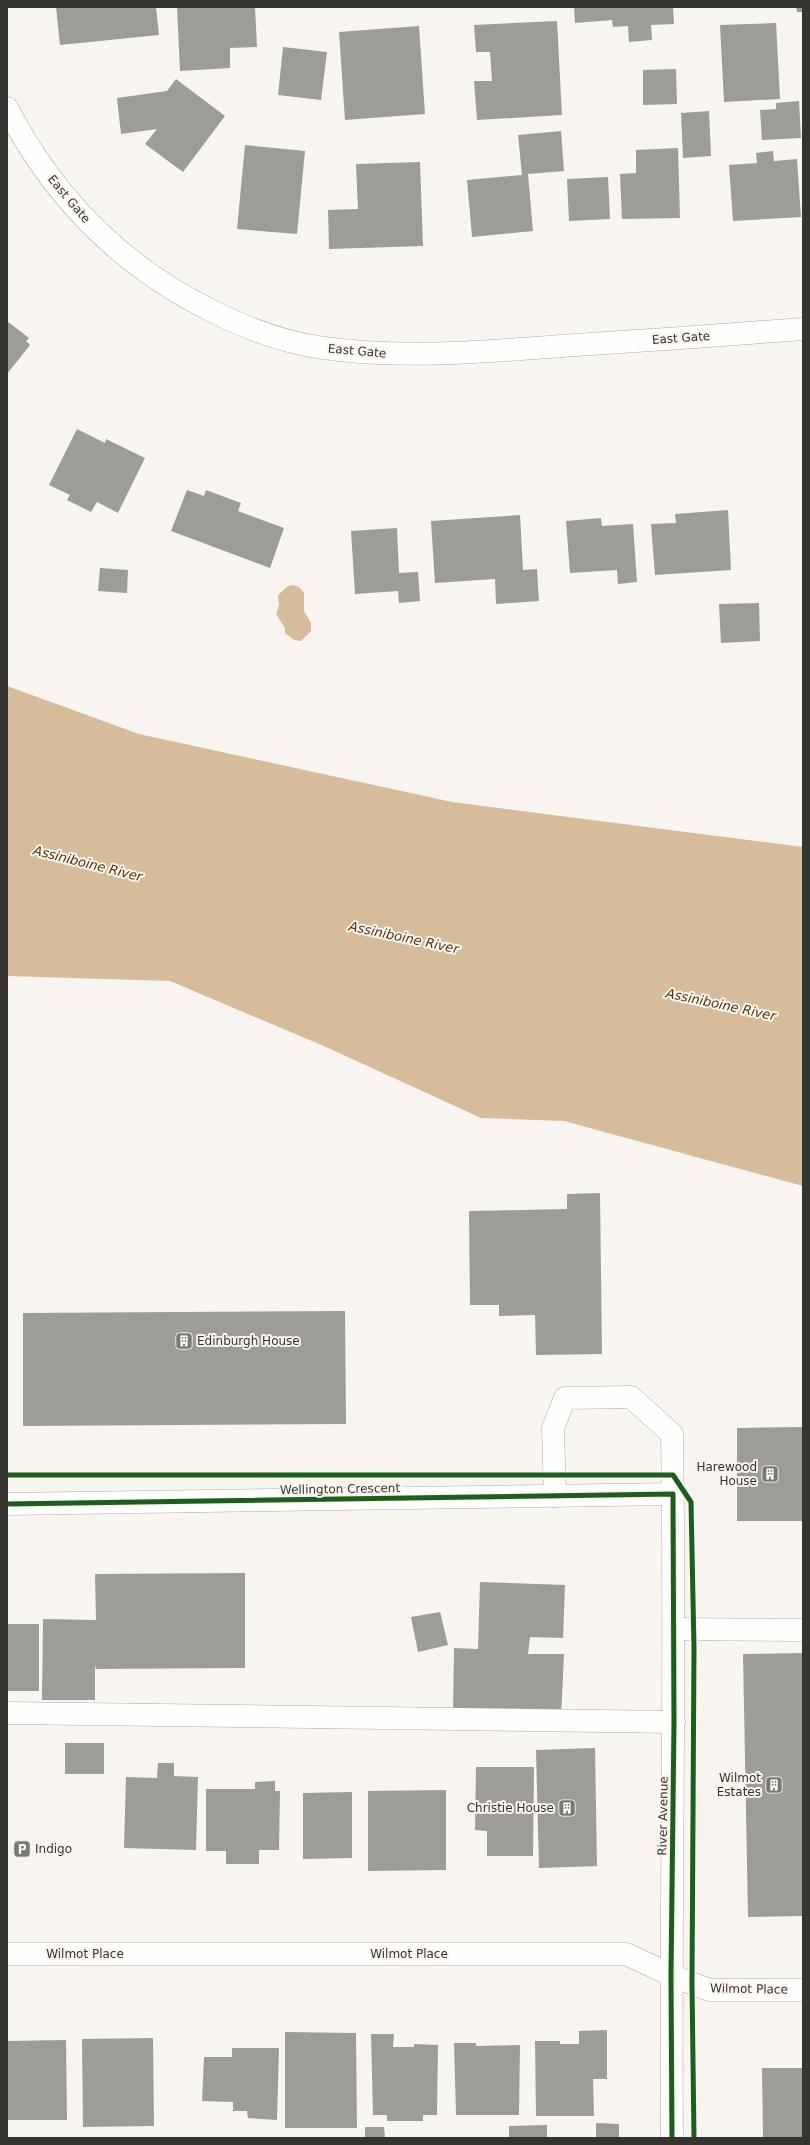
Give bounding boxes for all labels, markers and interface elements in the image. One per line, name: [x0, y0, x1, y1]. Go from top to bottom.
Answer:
street label: East Gate: [45, 172, 93, 226]
street label: East Gate: [651, 329, 711, 347]
street label: East Gate: [327, 341, 387, 361]
water label: Assiniboine River: [31, 842, 146, 885]
water label: Assiniboine River: [347, 918, 462, 957]
water label: Assiniboine River: [664, 985, 779, 1024]
building icon: Edinburgh House: [174, 1331, 194, 1351]
place label: Edinburgh House: [197, 1334, 300, 1348]
place label: Harewood House: [696, 1460, 757, 1488]
building icon: Harewood House: [760, 1464, 780, 1484]
street label: Wellington Crescent: [280, 1481, 401, 1497]
place label: Wilmot Estates: [717, 1771, 761, 1799]
building icon: Wilmot Estates: [764, 1775, 784, 1795]
street label: River Avenue: [655, 1776, 671, 1856]
building icon: Christie House: [557, 1798, 577, 1818]
place label: Christie House: [467, 1801, 554, 1815]
parking icon: Indigo: [12, 1839, 32, 1859]
place label: Indigo: [35, 1842, 72, 1856]
street label: Wilmot Place: [46, 1947, 124, 1961]
street label: Wilmot Place: [370, 1947, 448, 1961]
street label: Wilmot Place: [710, 1981, 788, 1997]

